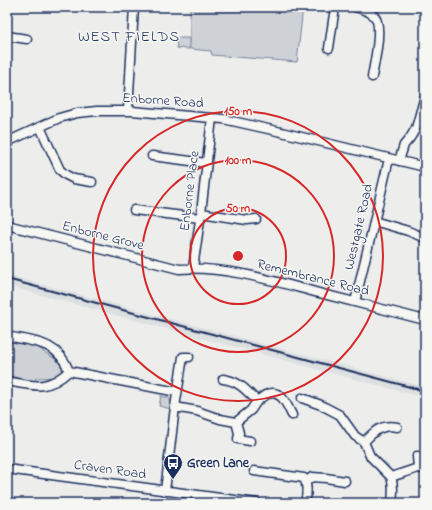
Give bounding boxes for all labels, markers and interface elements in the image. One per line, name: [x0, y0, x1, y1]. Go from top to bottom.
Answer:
district label: WEST FIELDS: [78, 26, 180, 48]
street label: Enborne Road: [122, 88, 205, 114]
text: 150 m: [224, 103, 253, 121]
street label: Enborne Place: [175, 149, 205, 232]
text: 100 m: [225, 152, 252, 170]
street label: Westgate Road: [339, 182, 380, 272]
text: 50 m: [226, 200, 251, 218]
street label: Enborne Grove: [60, 216, 147, 256]
centre of rings: [231, 249, 245, 263]
street label: Remembrance Road: [255, 254, 371, 302]
bus stop icon: Green Lane: [162, 452, 184, 480]
place label: Green Lane: [187, 453, 250, 474]
street label: Craven Road: [73, 455, 147, 485]

